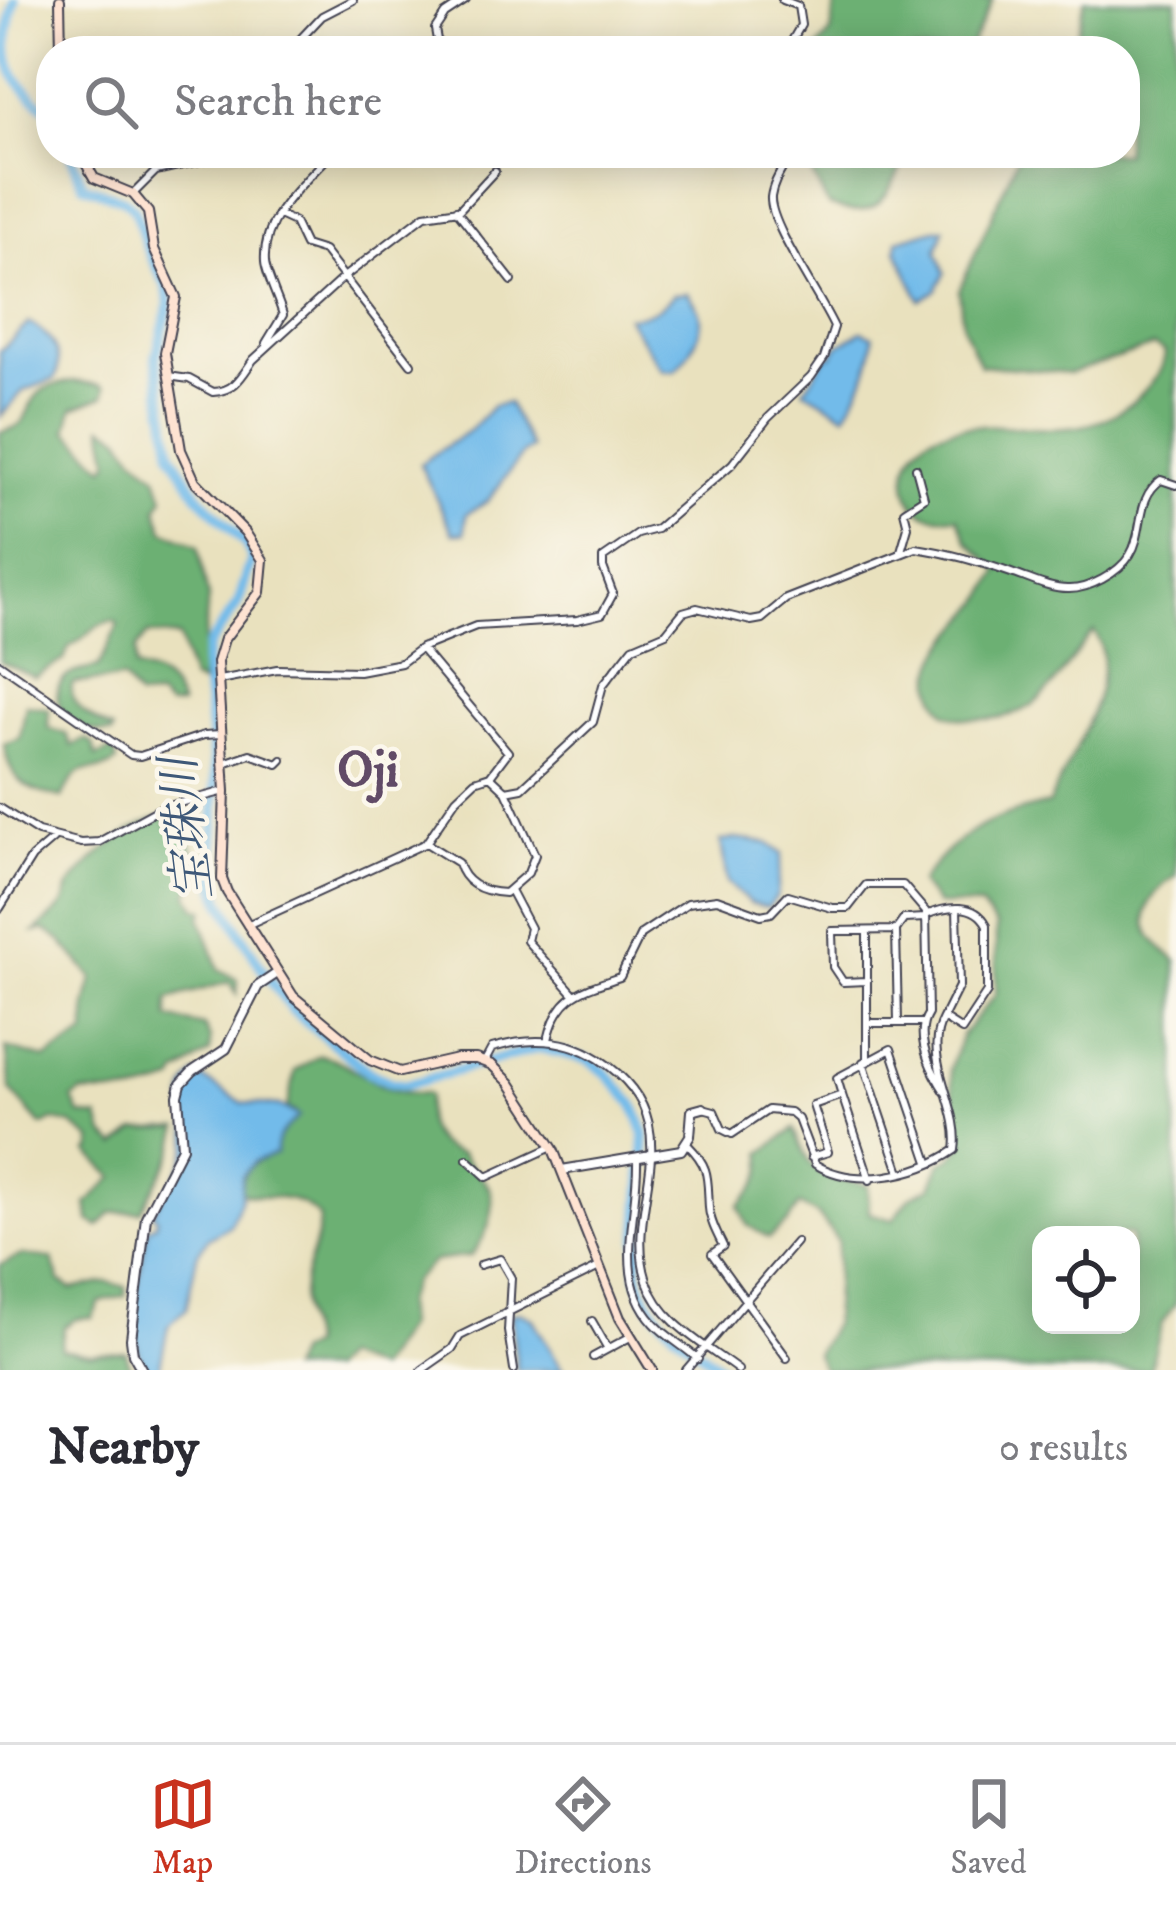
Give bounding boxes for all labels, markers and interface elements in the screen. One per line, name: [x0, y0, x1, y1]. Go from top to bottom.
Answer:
search box: [36, 36, 1140, 168]
icon: search: [78, 69, 144, 135]
text: Search here: [174, 74, 382, 130]
district label: Oji: [337, 739, 399, 804]
water label: 宝珠川: [149, 749, 227, 904]
map controls: [1032, 1226, 1140, 1334]
button: locate: [1032, 1226, 1140, 1334]
text: Nearby: [48, 1416, 199, 1480]
text: 0 results: [999, 1424, 1128, 1473]
tab: Map: [150, 1771, 216, 1884]
tab: Directions: [515, 1771, 651, 1884]
tab: Saved: [951, 1771, 1026, 1884]

